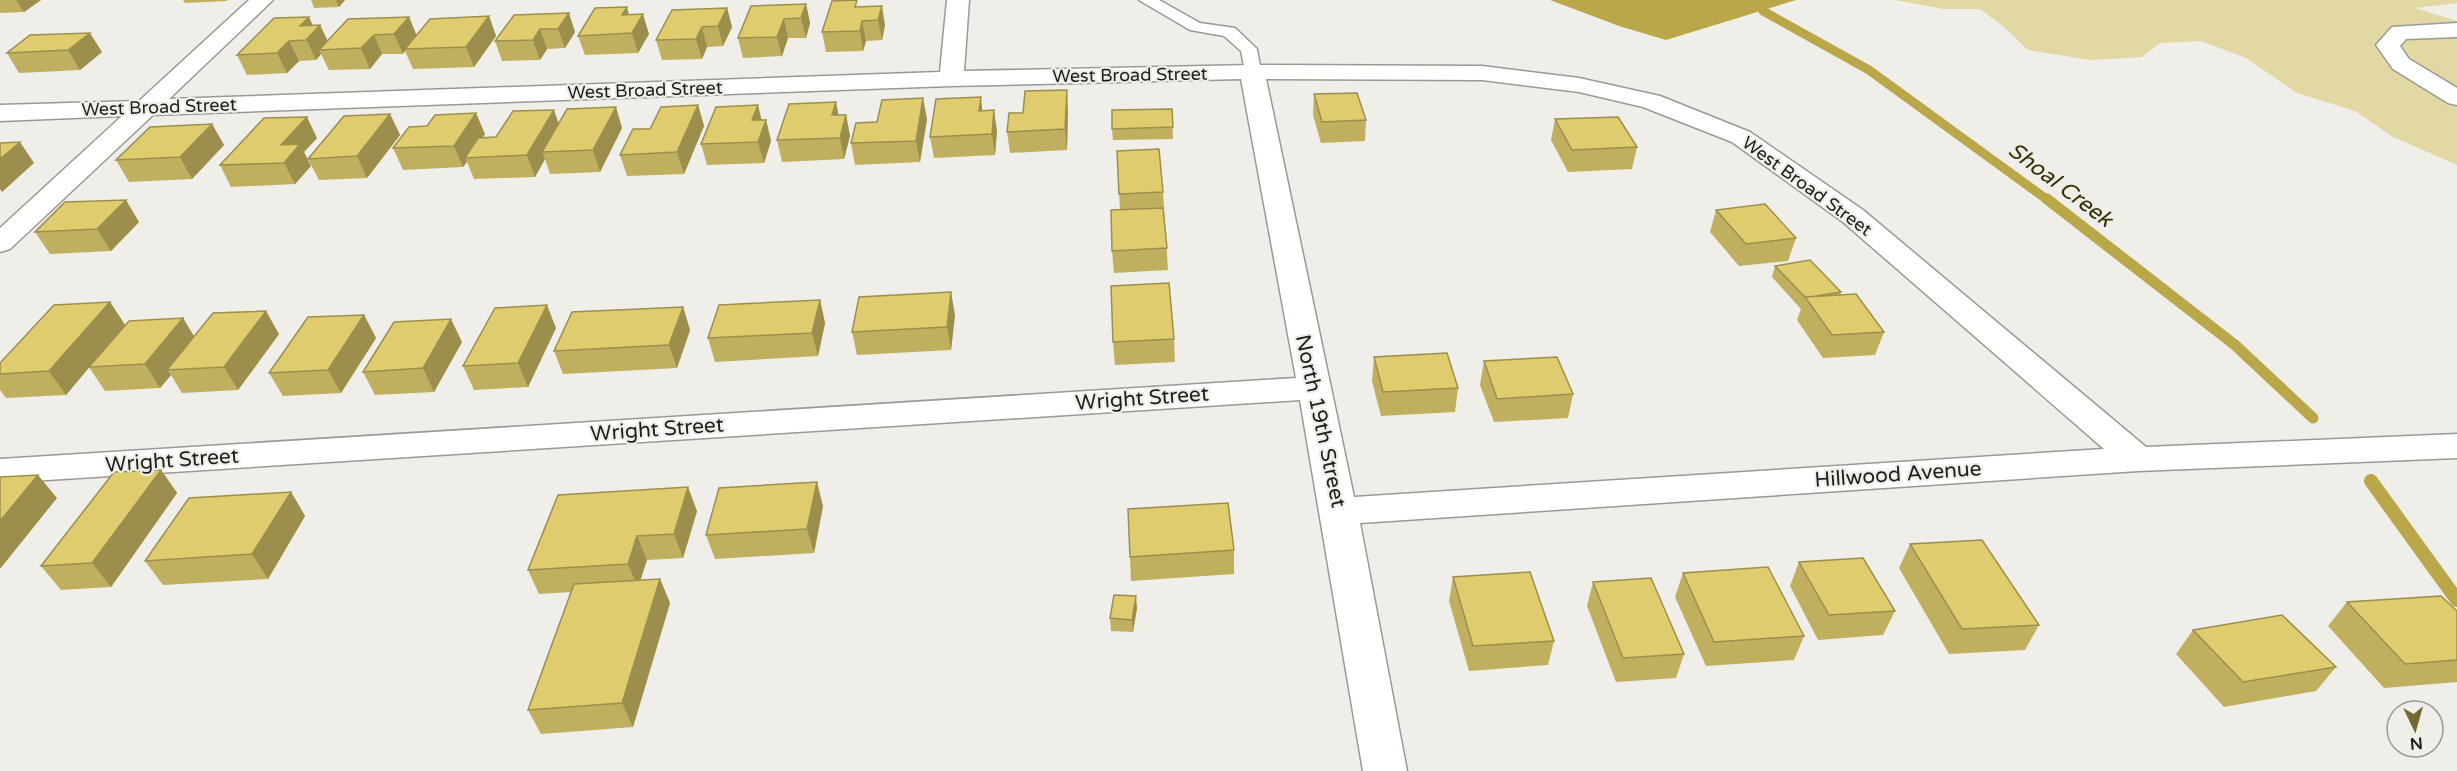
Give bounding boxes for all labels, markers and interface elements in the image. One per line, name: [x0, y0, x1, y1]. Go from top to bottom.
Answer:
street label: West Broad Street: [1052, 63, 1208, 87]
street label: West Broad Street: [567, 76, 723, 104]
street label: West Broad Street: [81, 93, 237, 121]
street label: West Broad Street: [1738, 131, 1876, 241]
water label: Shoal Creek: [2003, 137, 2119, 234]
street label: North 19th Street: [1290, 332, 1351, 510]
street label: Wright Street: [1074, 381, 1210, 416]
street label: Wright Street: [589, 412, 725, 447]
street label: Wright Street: [104, 443, 240, 478]
street label: Hillwood Avenue: [1814, 456, 1982, 493]
north arrow: [2385, 699, 2445, 759]
text: N: [2409, 732, 2423, 753]

